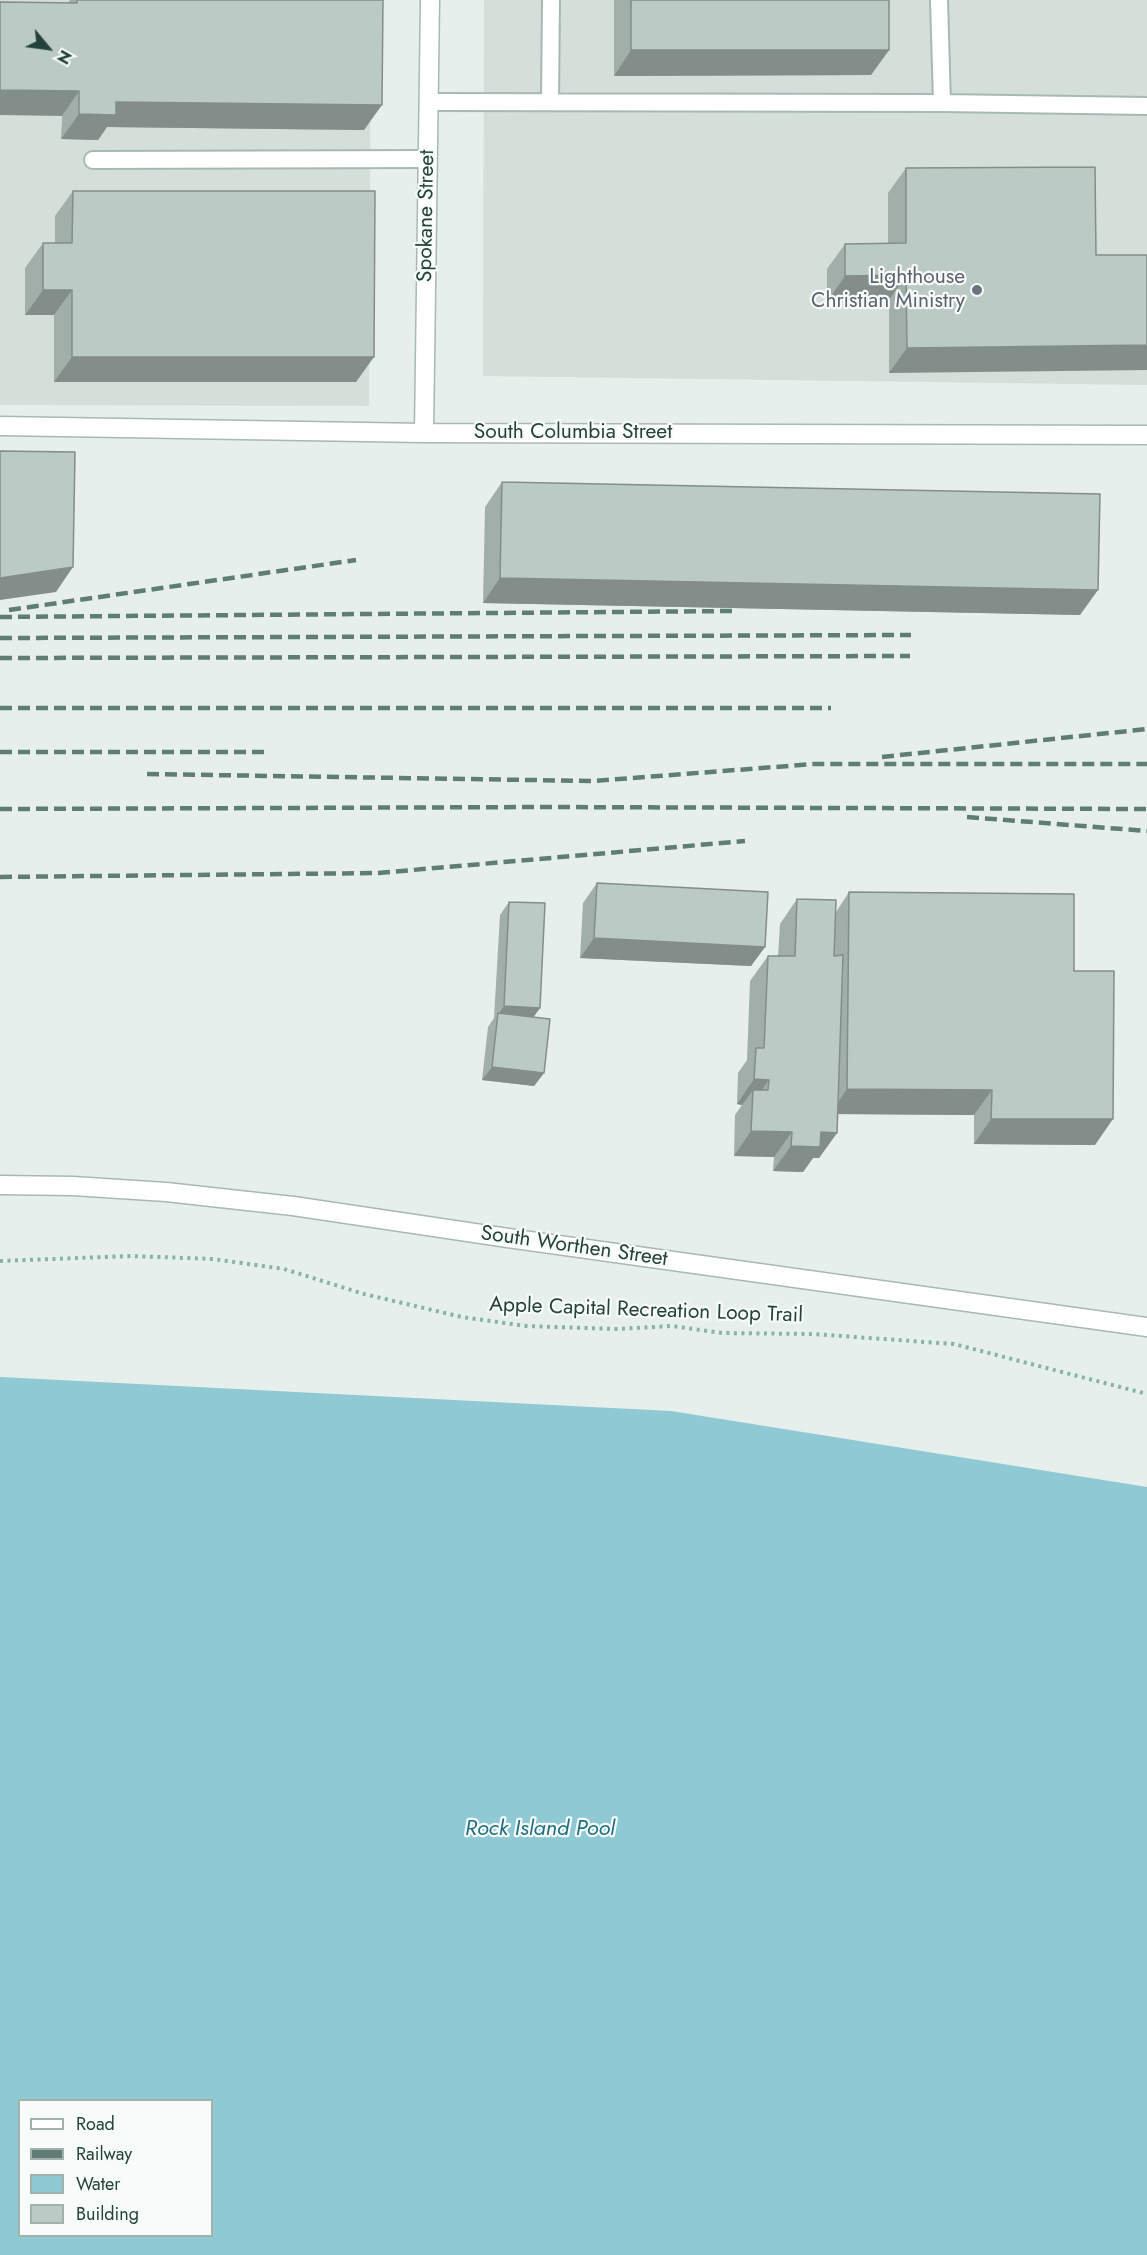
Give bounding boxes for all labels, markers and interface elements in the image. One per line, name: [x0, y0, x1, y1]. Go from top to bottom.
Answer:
north arrow: [18, 18, 78, 78]
text: N: [51, 46, 77, 68]
street label: Spokane Street: [413, 150, 441, 282]
place label: Lighthouse Christian Ministry: [811, 265, 965, 315]
marker: Lighthouse Christian Ministry: [970, 283, 984, 297]
street label: South Columbia Street: [474, 420, 672, 446]
street label: South Worthen Street: [479, 1221, 669, 1273]
street label: Apple Capital Recreation Loop Trail: [489, 1293, 803, 1329]
water label: Rock Island Pool: [465, 1817, 615, 1843]
legend: [18, 2099, 213, 2237]
text: Road: [76, 2111, 115, 2137]
text: Railway: [76, 2141, 132, 2167]
text: Water: [76, 2171, 120, 2197]
text: Building: [76, 2201, 139, 2227]

